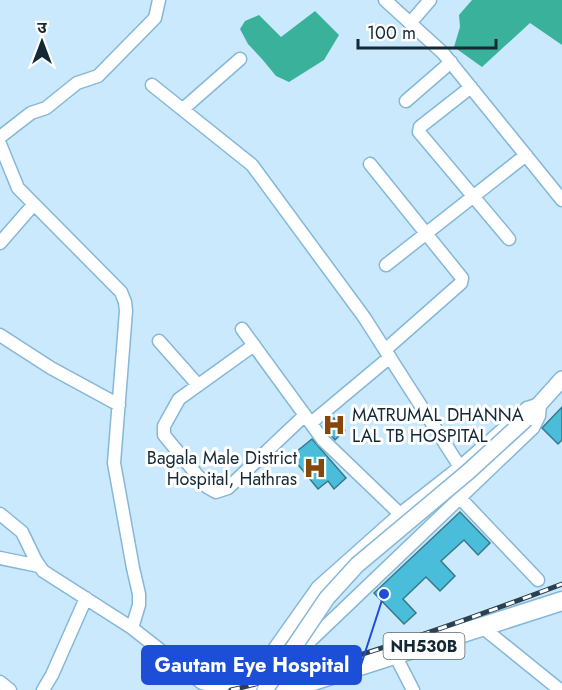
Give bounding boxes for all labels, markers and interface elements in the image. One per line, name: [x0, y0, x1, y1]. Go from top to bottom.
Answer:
north arrow: [12, 12, 72, 72]
scale bar: [358, 12, 496, 50]
text: उ: [37, 16, 47, 39]
text: 100 m: [367, 20, 416, 46]
place label: MATRUMAL DHANNA LAL TB HOSPITAL: [352, 402, 524, 449]
hospital icon: MATRUMAL DHANNA LAL TB HOSPITAL: [321, 412, 347, 438]
place label: Bagala Male District Hospital, Hathras: [147, 445, 298, 492]
hospital icon: Bagala Male District Hospital, Hathras: [302, 455, 328, 481]
road number: NH530B: [384, 633, 464, 659]
callout: Gautam Eye Hospital: [142, 646, 361, 684]
text: Gautam Eye Hospital: [155, 651, 349, 680]

